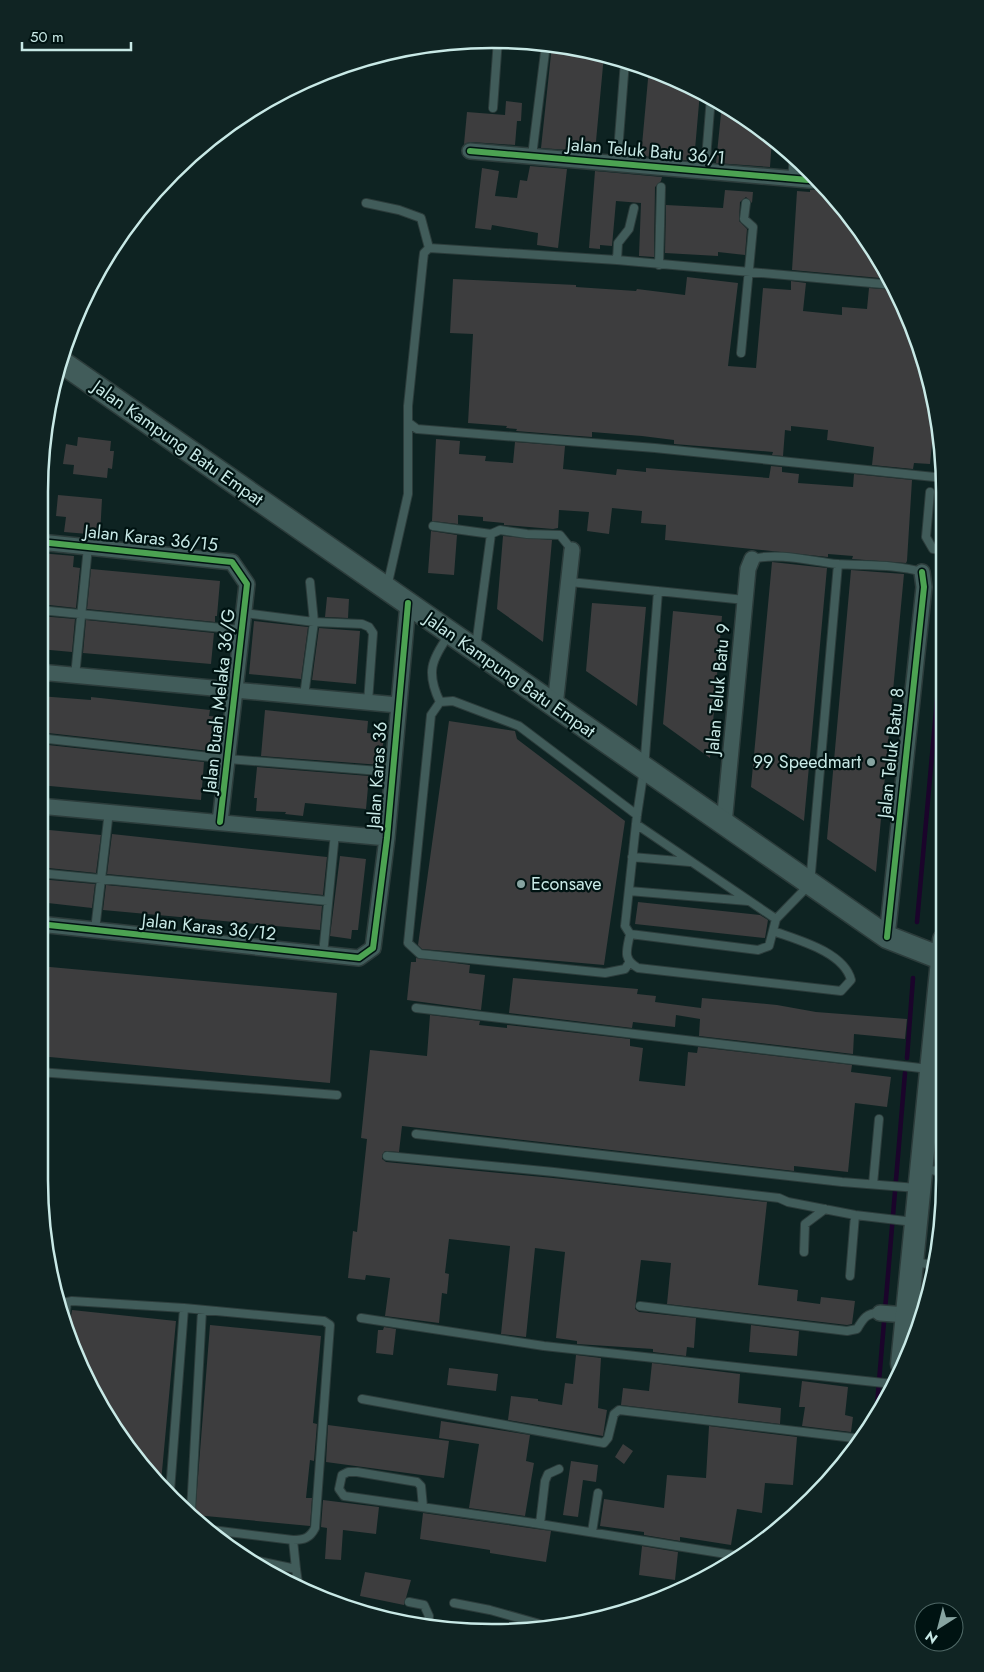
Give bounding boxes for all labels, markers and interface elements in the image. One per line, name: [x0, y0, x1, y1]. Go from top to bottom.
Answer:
scale bar: [22, 20, 131, 52]
text: 50 m: [30, 26, 64, 48]
street label: Jalan Teluk Batu 36/1: [564, 131, 726, 171]
street label: Jalan Kampung Batu Empat: [86, 373, 269, 512]
street label: Jalan Karas 36/15: [81, 518, 219, 558]
street label: Jalan Kampung Batu Empat: [418, 605, 601, 744]
street label: Jalan Buah Melaka 36/G: [196, 607, 242, 797]
street label: Jalan Teluk Batu 9: [699, 622, 737, 758]
street label: Jalan Teluk Batu 8: [871, 686, 911, 822]
street label: Jalan Karas 36: [360, 721, 394, 831]
place label: 99 Speedmart: [753, 749, 862, 775]
marker: 99 Speedmart: [865, 756, 877, 768]
place label: Econsave: [531, 871, 602, 897]
marker: Econsave: [515, 878, 527, 890]
street label: Jalan Karas 36/12: [139, 907, 277, 947]
north arrow: [914, 1602, 964, 1652]
text: N: [921, 1626, 942, 1649]

